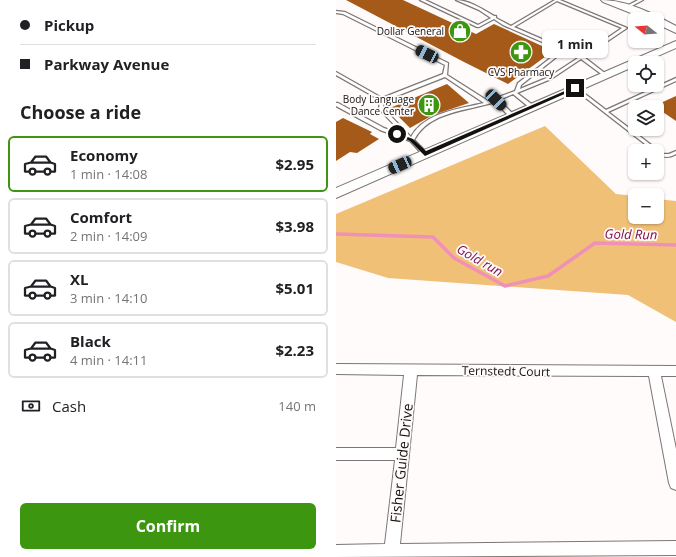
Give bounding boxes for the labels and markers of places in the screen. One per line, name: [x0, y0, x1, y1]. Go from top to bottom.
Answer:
shop icon: Dollar General: [447, 18, 473, 44]
place label: Dollar General: [377, 24, 444, 38]
pharmacy icon: CVS Pharmacy: [508, 39, 534, 65]
place label: CVS Pharmacy: [488, 65, 555, 79]
place label: Body Language Dance Center: [343, 92, 414, 118]
building icon: Body Language Dance Center: [416, 92, 442, 118]

